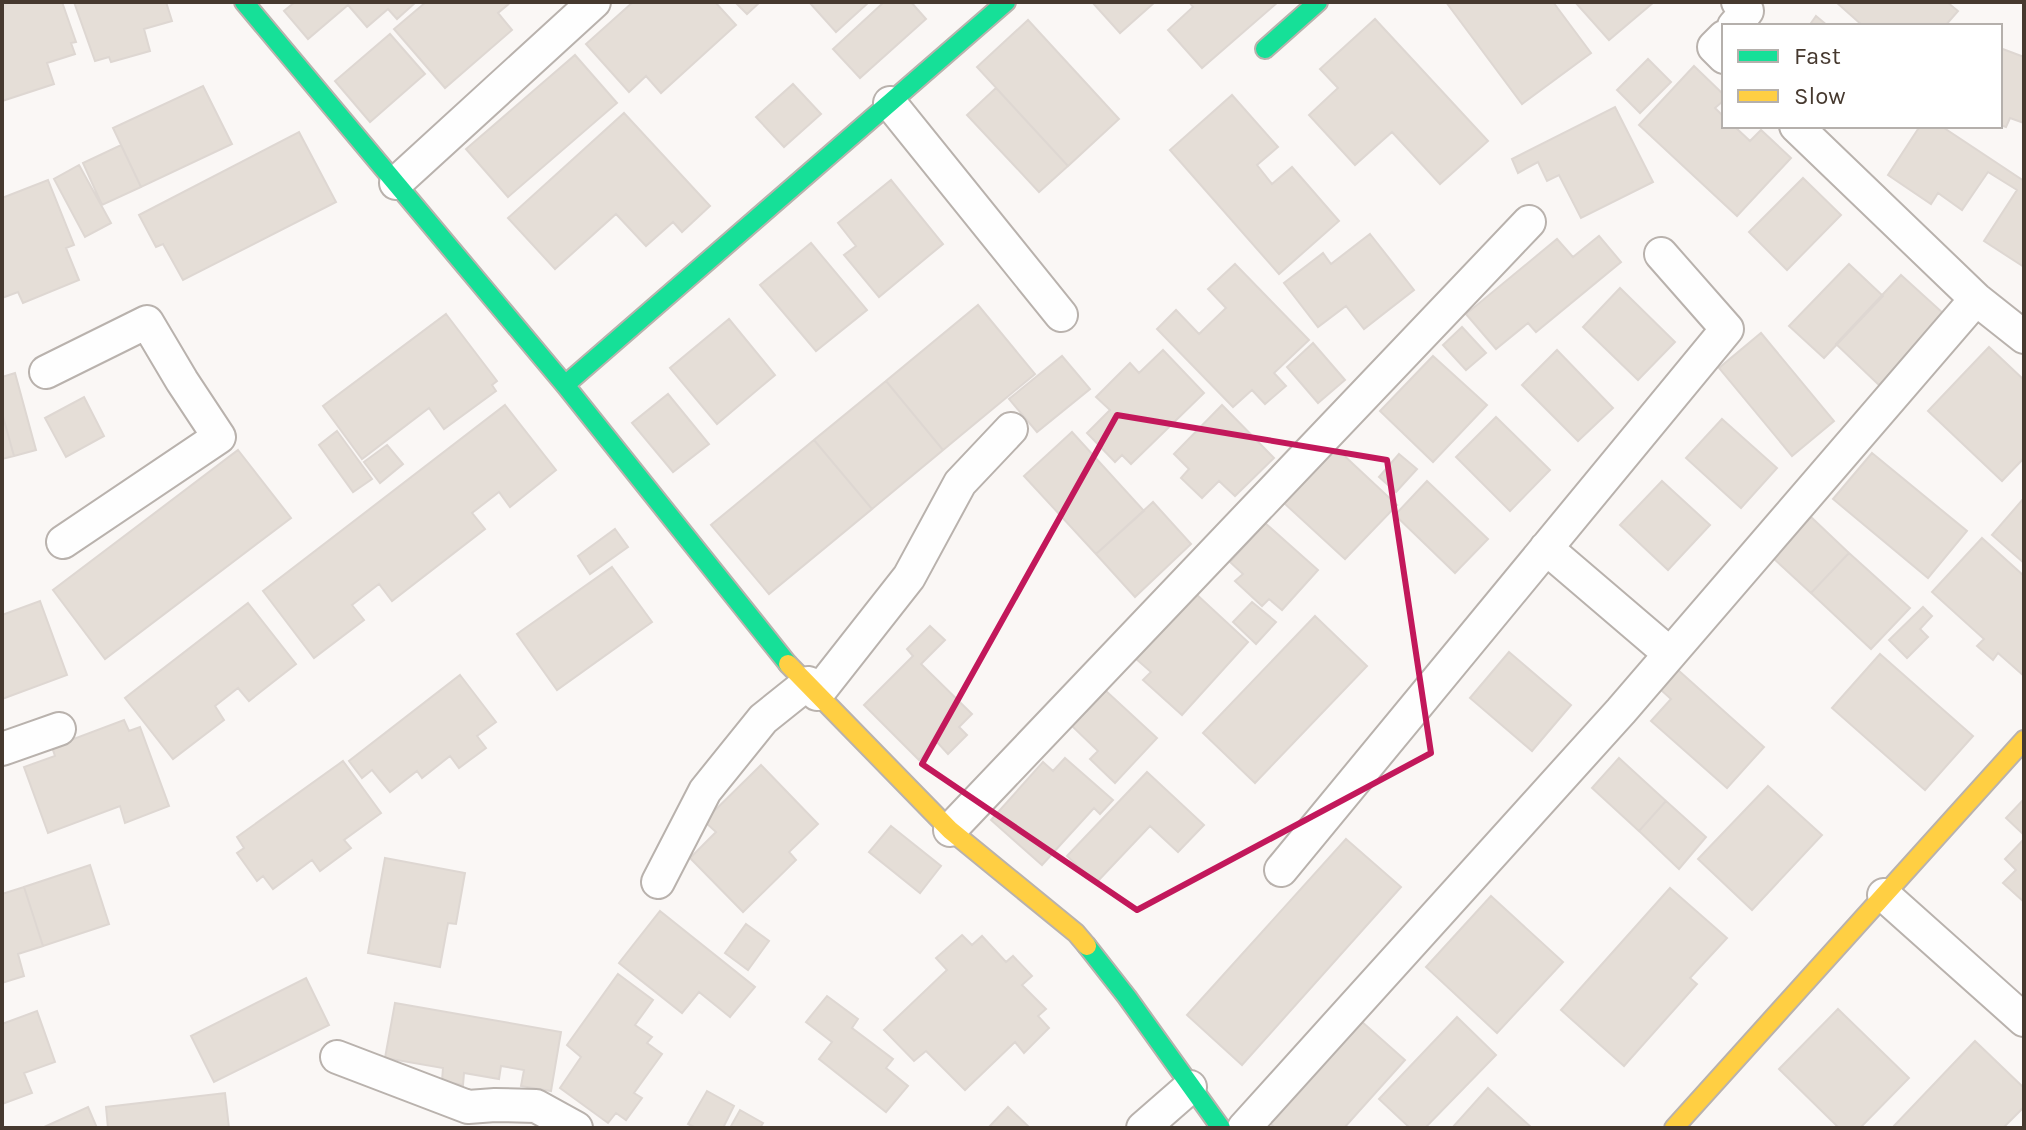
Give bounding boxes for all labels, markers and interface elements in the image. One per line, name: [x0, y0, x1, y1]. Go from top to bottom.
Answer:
legend: [1722, 24, 2002, 128]
text: Fast: [1794, 42, 1841, 70]
text: Slow: [1794, 82, 1846, 110]

